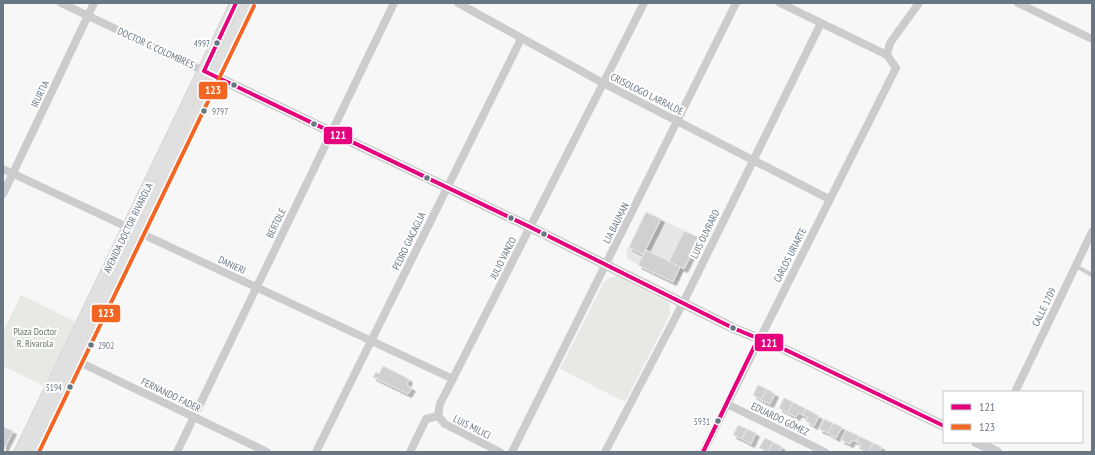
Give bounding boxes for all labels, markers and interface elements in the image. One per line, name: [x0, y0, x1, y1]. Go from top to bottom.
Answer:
street label: DOCTOR G. COLOMBRES: [116, 25, 196, 71]
place label: 4997: [194, 38, 210, 49]
marker: 4997: [212, 38, 222, 48]
street label: CRISOLOGO LARRALDE: [608, 70, 686, 118]
street label: IRURTIA: [28, 78, 52, 110]
unlabelled marker: [229, 80, 239, 90]
line badge: 123: [198, 81, 228, 100]
text: 123: [205, 83, 221, 97]
marker: 9797: [199, 106, 209, 116]
place label: 9797: [212, 106, 228, 117]
unlabelled marker: [309, 119, 319, 129]
line badge: 121: [323, 126, 353, 145]
text: 121: [330, 128, 346, 142]
unlabelled marker: [422, 173, 432, 183]
street label: AVENIDA DOCTOR RIVAROLA: [100, 180, 156, 275]
street label: LIA BAUMAN: [600, 200, 632, 246]
street label: BERTOLE: [263, 206, 289, 240]
street label: LUIS OUVRARD: [688, 207, 722, 261]
street label: PEDRO GIACAGLIA: [389, 210, 429, 272]
unlabelled marker: [506, 213, 516, 223]
street label: CARLOS URIARTE: [771, 226, 809, 284]
unlabelled marker: [539, 229, 549, 239]
street label: JULIO VANZO: [486, 234, 519, 282]
street label: DANIERI: [216, 253, 248, 277]
street label: CALLE 1709: [1029, 285, 1059, 329]
line badge: 123: [91, 304, 121, 323]
text: 123: [98, 306, 114, 320]
unlabelled marker: [728, 323, 738, 333]
park label: Plaza Doctor R. Rivarola: [13, 325, 57, 350]
line badge: 121: [754, 333, 784, 352]
text: 121: [761, 336, 777, 350]
marker: 2902: [86, 340, 96, 350]
place label: 2902: [98, 340, 114, 351]
street label: FERNANDO FADER: [139, 375, 203, 415]
place label: 5194: [46, 382, 62, 393]
marker: 5194: [65, 382, 75, 392]
legend: [943, 391, 1083, 443]
street label: EDUARDO GÓMEZ: [749, 399, 812, 439]
text: 121: [979, 399, 995, 414]
street label: LUIS MILICI: [451, 412, 493, 442]
place label: 5931: [694, 416, 710, 427]
marker: 5931: [713, 416, 723, 426]
text: 123: [979, 419, 995, 434]

